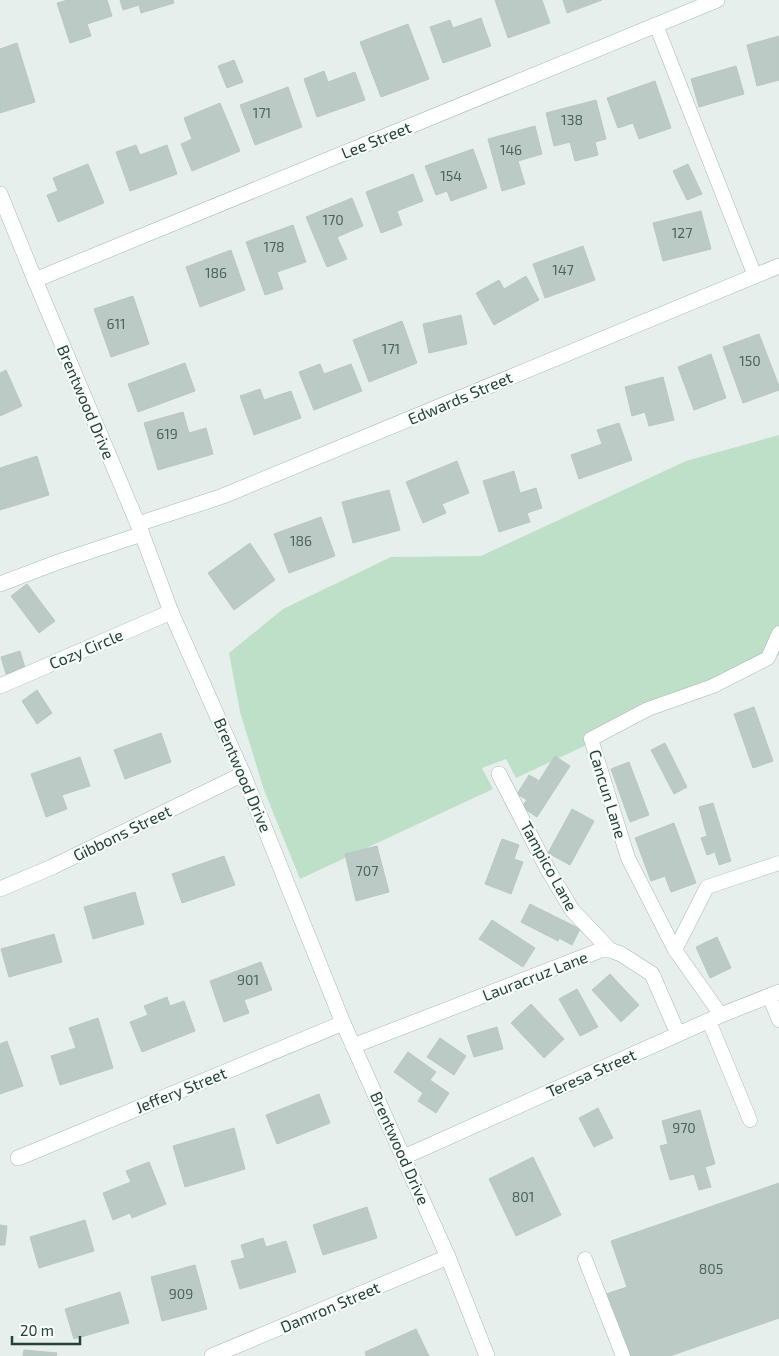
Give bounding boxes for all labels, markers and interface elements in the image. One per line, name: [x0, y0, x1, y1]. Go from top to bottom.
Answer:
house number: 171: [253, 104, 271, 121]
house number: 138: [561, 111, 583, 128]
street label: Lee Street: [338, 117, 413, 162]
house number: 146: [500, 141, 522, 158]
house number: 154: [440, 167, 462, 184]
house number: 170: [322, 211, 344, 228]
house number: 127: [672, 224, 692, 241]
house number: 178: [263, 238, 285, 255]
house number: 147: [552, 261, 574, 278]
house number: 186: [205, 264, 227, 281]
house number: 611: [106, 315, 126, 332]
house number: 171: [382, 340, 400, 357]
street label: Brentwood Drive: [54, 342, 119, 462]
house number: 150: [739, 352, 761, 369]
street label: Edwards Street: [405, 367, 515, 428]
house number: 619: [156, 425, 178, 442]
house number: 186: [290, 532, 312, 549]
street label: Cozy Circle: [46, 624, 126, 673]
street label: Brentwood Drive: [211, 715, 276, 835]
street label: Cancun Lane: [586, 747, 631, 841]
street label: Gibbons Street: [70, 801, 174, 865]
street label: Tampico Lane: [517, 818, 582, 914]
house number: 707: [356, 862, 378, 879]
street label: Lauracruz Lane: [479, 947, 590, 1004]
house number: 901: [237, 971, 259, 988]
street label: Teresa Street: [543, 1044, 638, 1101]
street label: Jeffery Street: [133, 1063, 229, 1116]
street label: Brentwood Drive: [367, 1088, 434, 1207]
house number: 970: [672, 1119, 696, 1136]
house number: 801: [512, 1188, 534, 1205]
house number: 805: [699, 1260, 723, 1277]
street label: Damron Street: [277, 1277, 382, 1336]
house number: 909: [169, 1285, 193, 1302]
scale bar: [12, 1314, 80, 1346]
text: 20 m: [20, 1321, 54, 1339]

